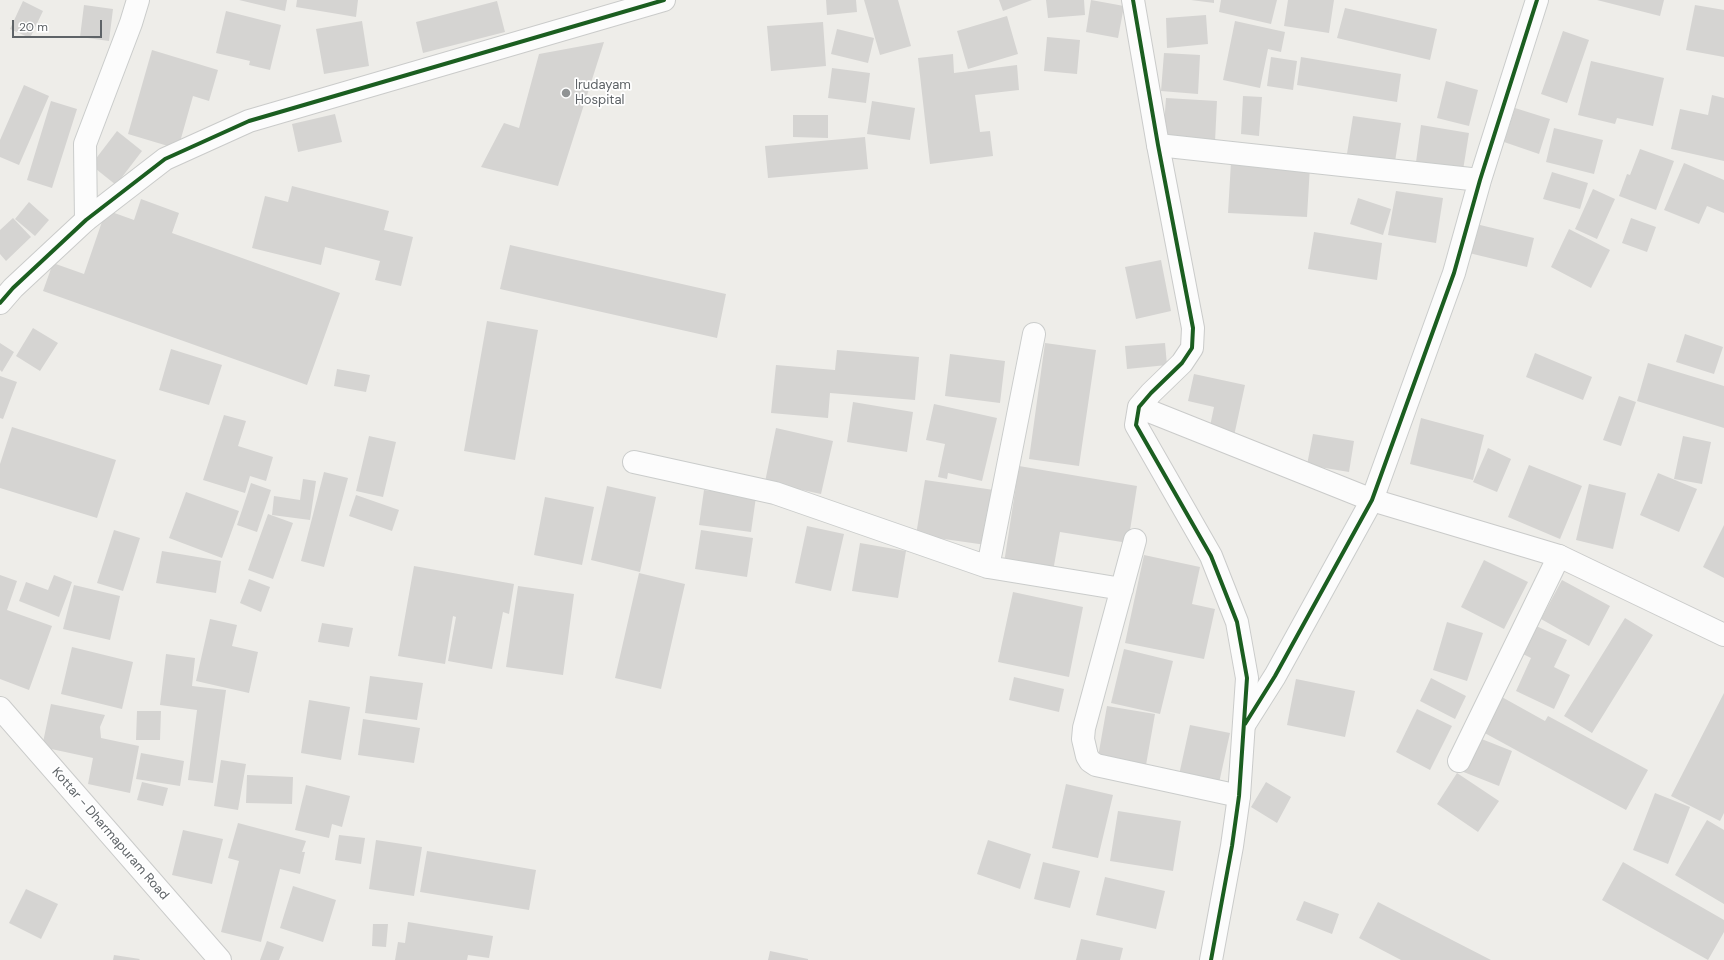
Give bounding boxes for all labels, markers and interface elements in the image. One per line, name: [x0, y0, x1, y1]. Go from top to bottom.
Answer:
scale bar: [14, 12, 104, 38]
text: 20 m: [19, 19, 48, 35]
place label: Irudayam Hospital: [575, 78, 631, 109]
marker: Irudayam Hospital: [560, 87, 572, 99]
street label: Kottar - Dharmapuram Road: [48, 765, 172, 903]

